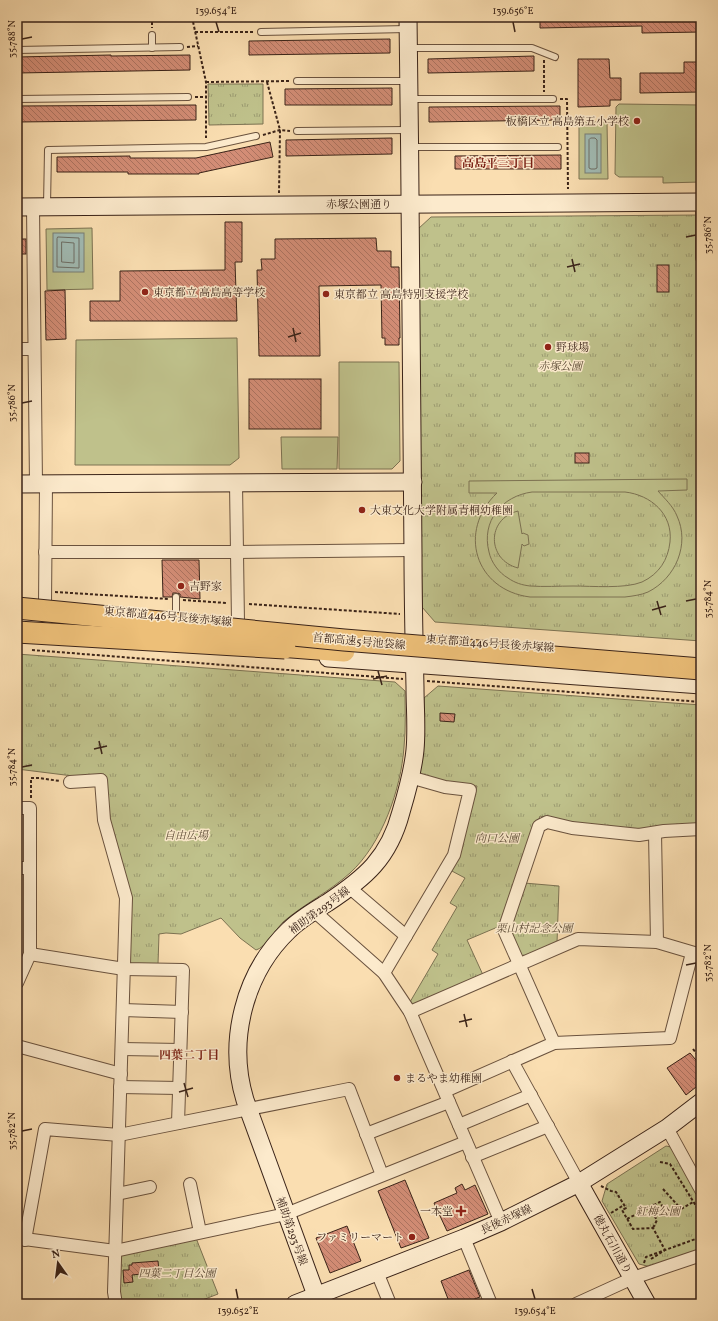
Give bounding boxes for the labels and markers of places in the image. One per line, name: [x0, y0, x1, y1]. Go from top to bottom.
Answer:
place label: 板橋区立 高島第五小学校: [506, 115, 629, 130]
marker: 板橋区立 高島第五小学校: [632, 116, 642, 126]
place label: 東京都立 高島高等学校: [153, 286, 265, 301]
marker: 東京都立 高島高等学校: [140, 287, 150, 297]
place label: 東京都立 高島特別支援学校: [334, 288, 468, 303]
marker: 東京都立 高島特別支援学校: [321, 289, 331, 299]
place label: 野球場: [556, 341, 589, 356]
marker: 野球場: [543, 342, 553, 352]
place label: 大東文化大学附属青桐幼稚園: [370, 504, 513, 519]
marker: 大東文化大学附属青桐幼稚園: [357, 505, 367, 515]
place label: 吉野家: [189, 580, 222, 595]
marker: 吉野家: [176, 581, 186, 591]
place label: まるやま幼稚園: [405, 1072, 482, 1087]
marker: まるやま幼稚園: [392, 1073, 402, 1083]
place label: 一本堂: [420, 1205, 453, 1220]
marker: 一本堂: [456, 1206, 466, 1216]
place label: ファミリーマート: [316, 1231, 404, 1246]
marker: ファミリーマート: [407, 1232, 417, 1242]

